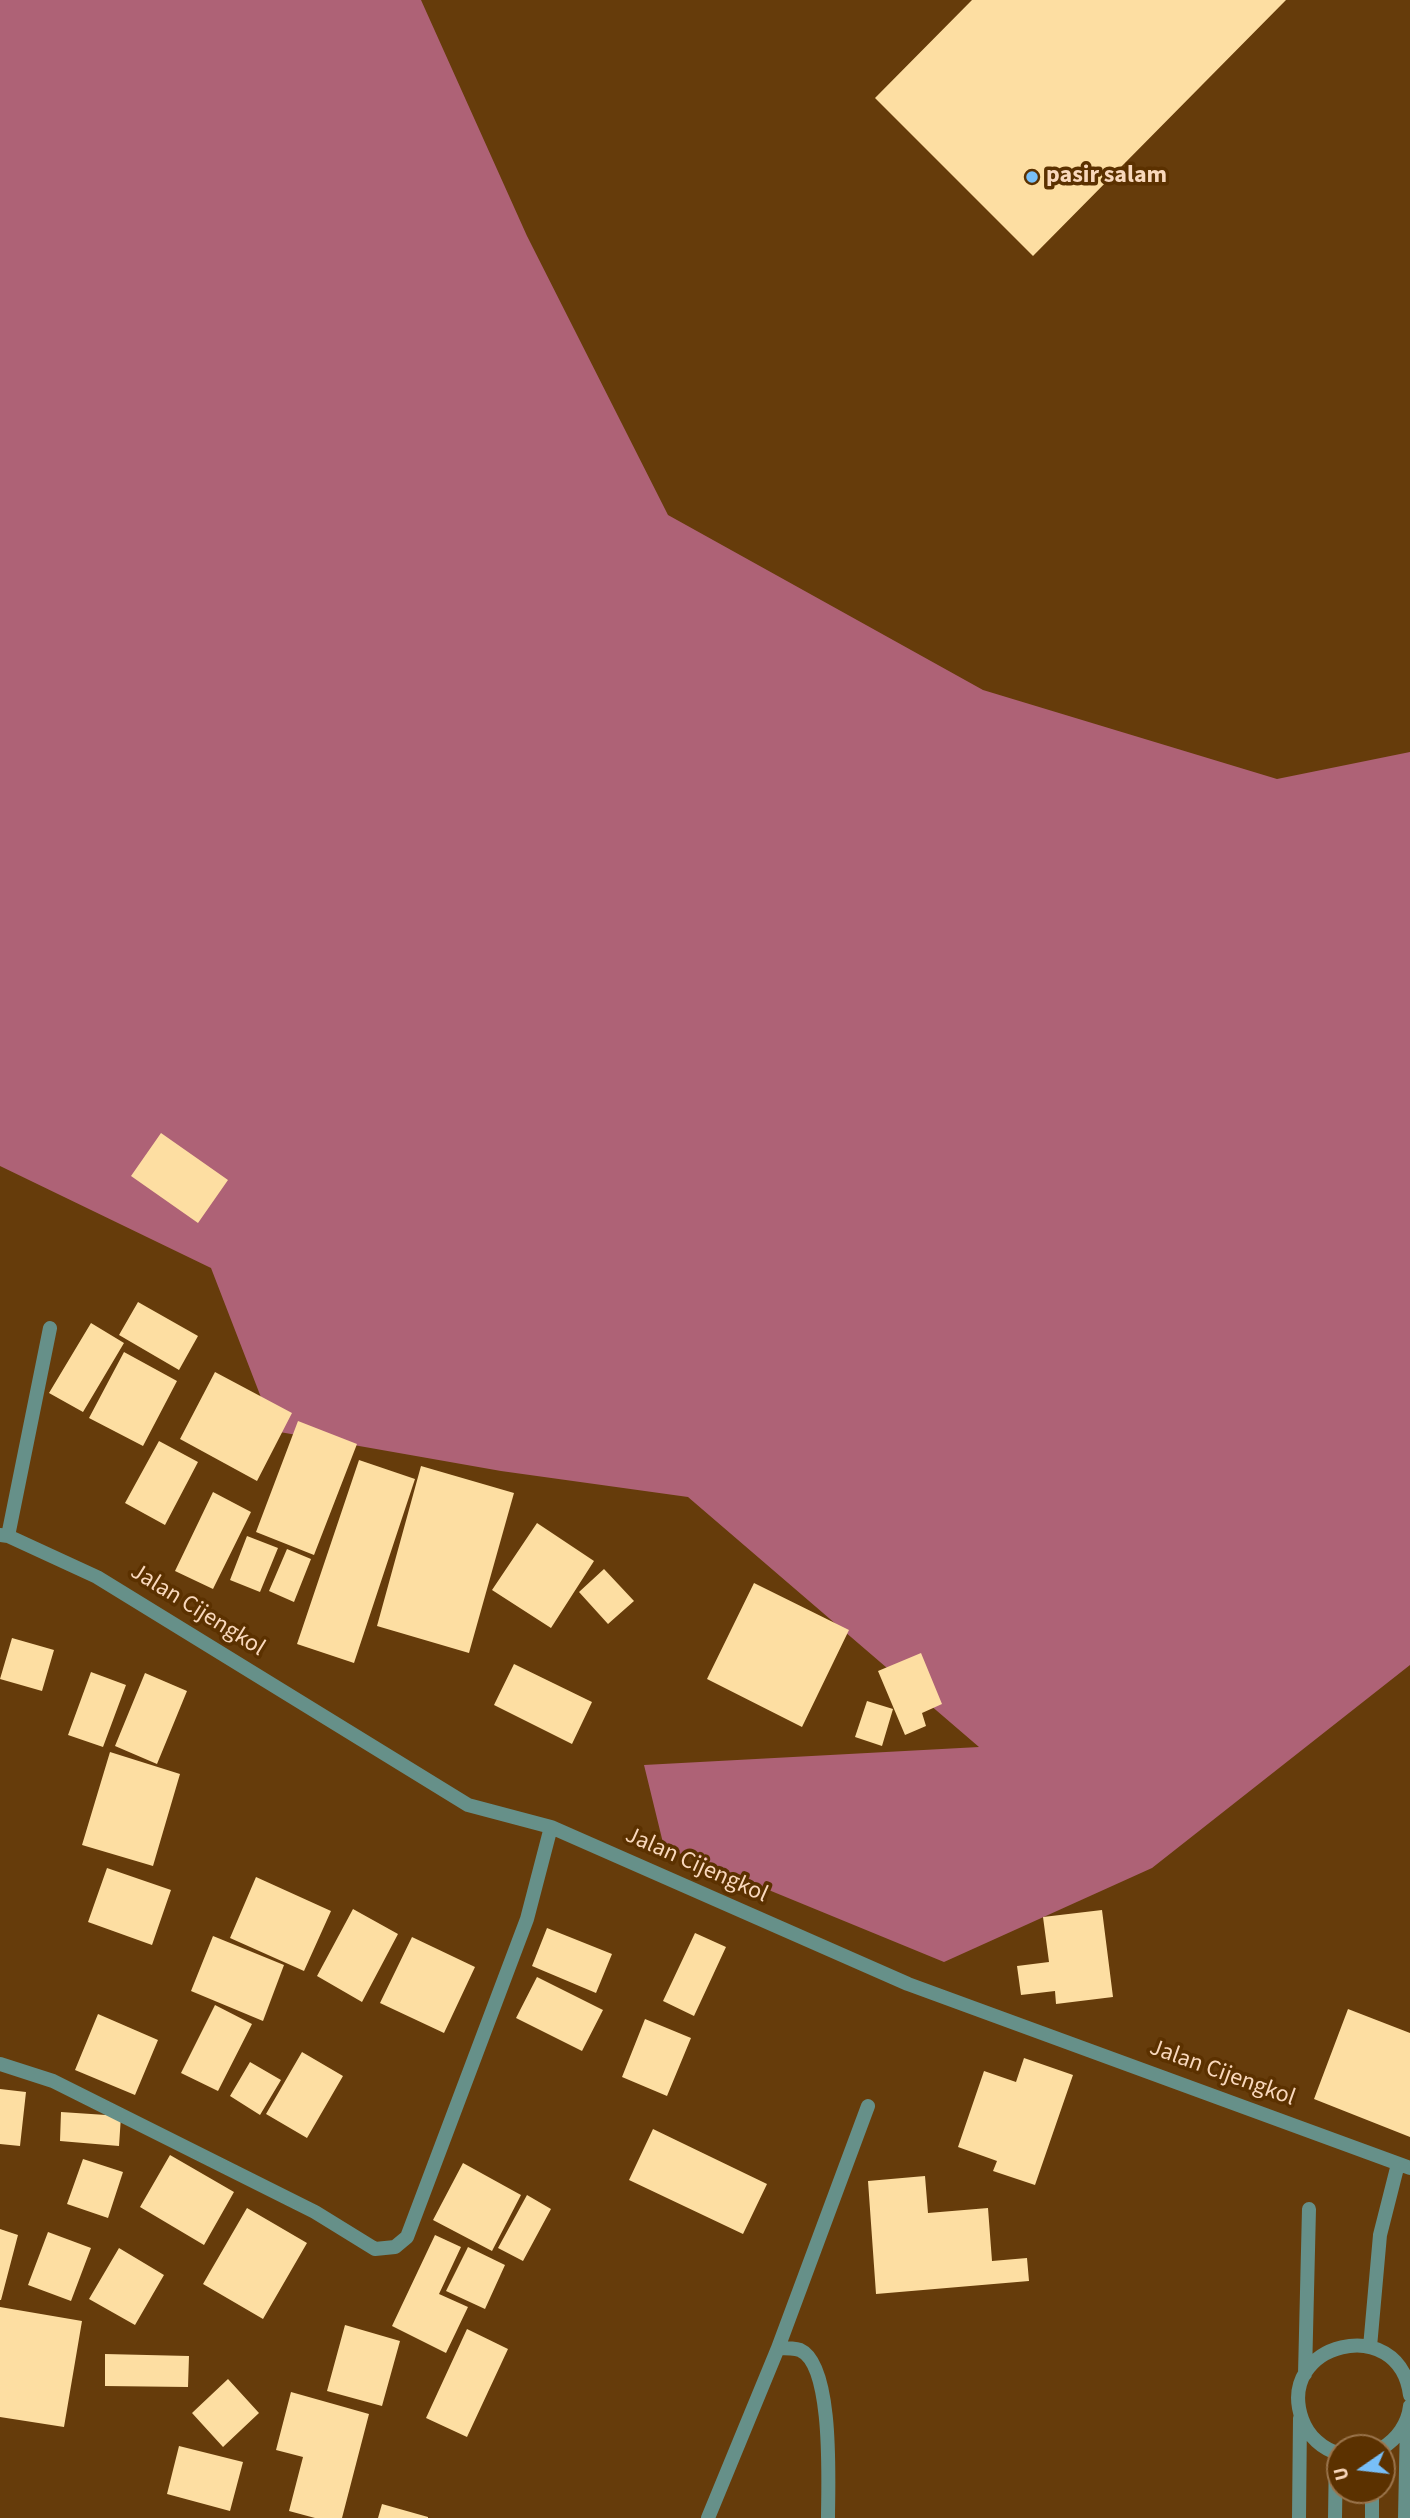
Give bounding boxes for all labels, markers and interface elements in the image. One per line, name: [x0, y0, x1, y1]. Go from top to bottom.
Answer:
place label: pasir salam: [1046, 163, 1167, 191]
marker: pasir salam: [1024, 169, 1040, 185]
street label: Jalan Cijengkol: [125, 1558, 269, 1664]
street label: Jalan Cijengkol: [620, 1822, 772, 1910]
street label: Jalan Cijengkol: [1145, 2034, 1299, 2114]
north arrow: [1326, 2434, 1396, 2504]
text: U: [1327, 2464, 1357, 2483]

